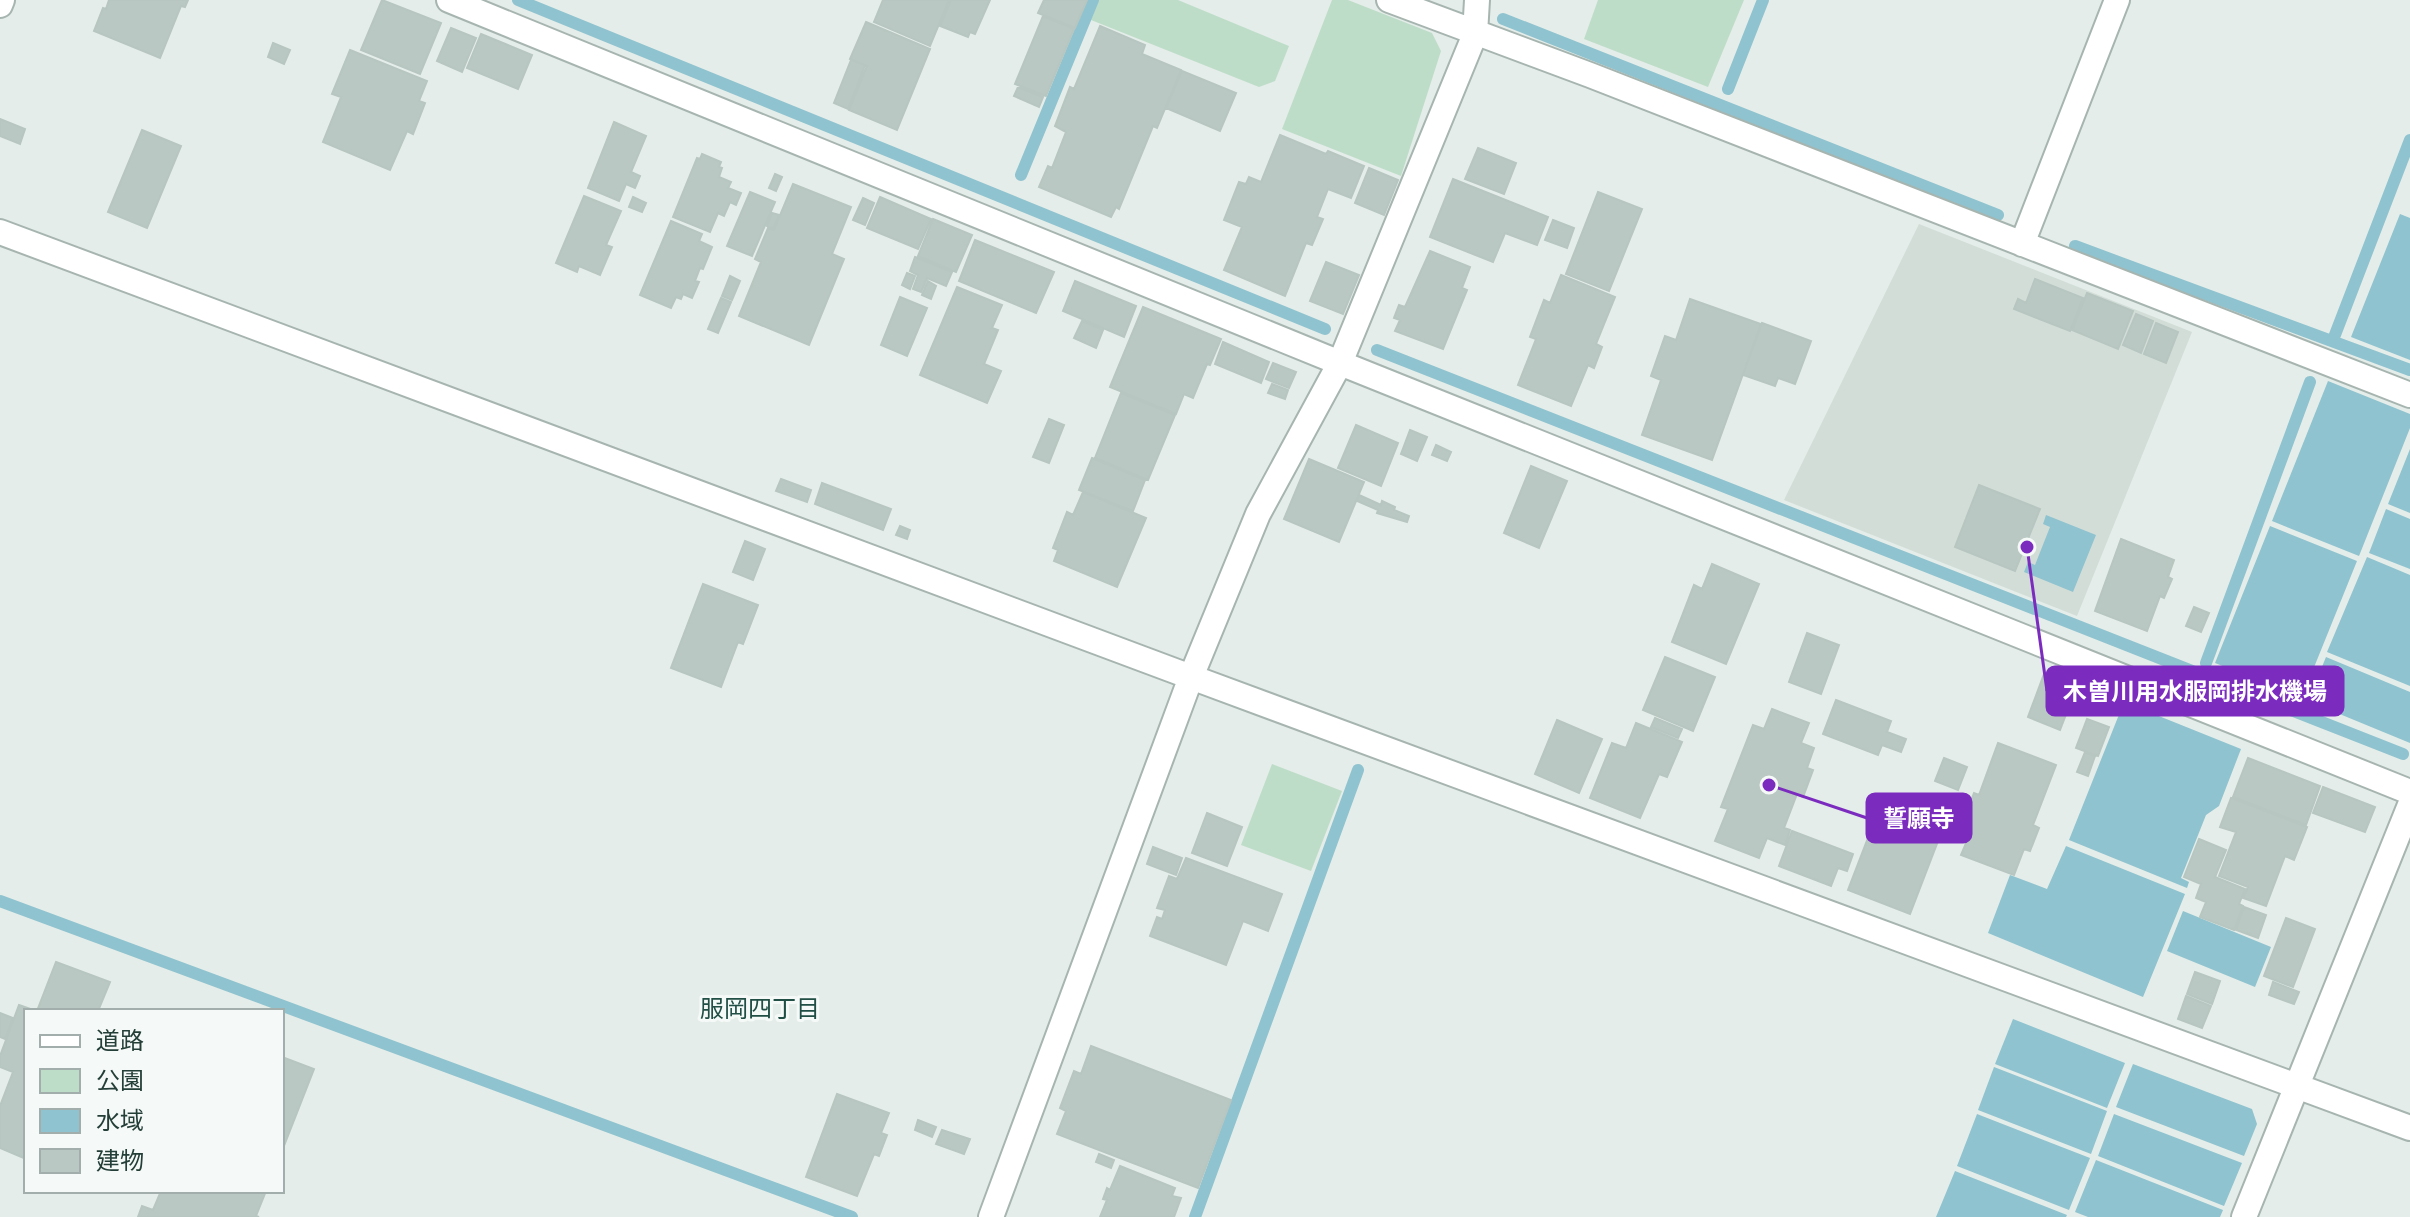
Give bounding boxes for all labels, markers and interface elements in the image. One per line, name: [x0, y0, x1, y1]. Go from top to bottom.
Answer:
callout: 木曽川用水服岡排水機場: [2047, 667, 2343, 715]
text: 木曽川用水服岡排水機場: [2063, 678, 2327, 705]
callout: 誓願寺: [1867, 794, 1971, 842]
text: 誓願寺: [1883, 805, 1955, 832]
district label: 服岡四丁目: [700, 995, 820, 1022]
legend: [24, 1009, 284, 1193]
text: 道路: [96, 1027, 144, 1054]
text: 公園: [96, 1067, 144, 1094]
text: 水域: [96, 1107, 144, 1134]
text: 建物: [96, 1147, 144, 1174]

